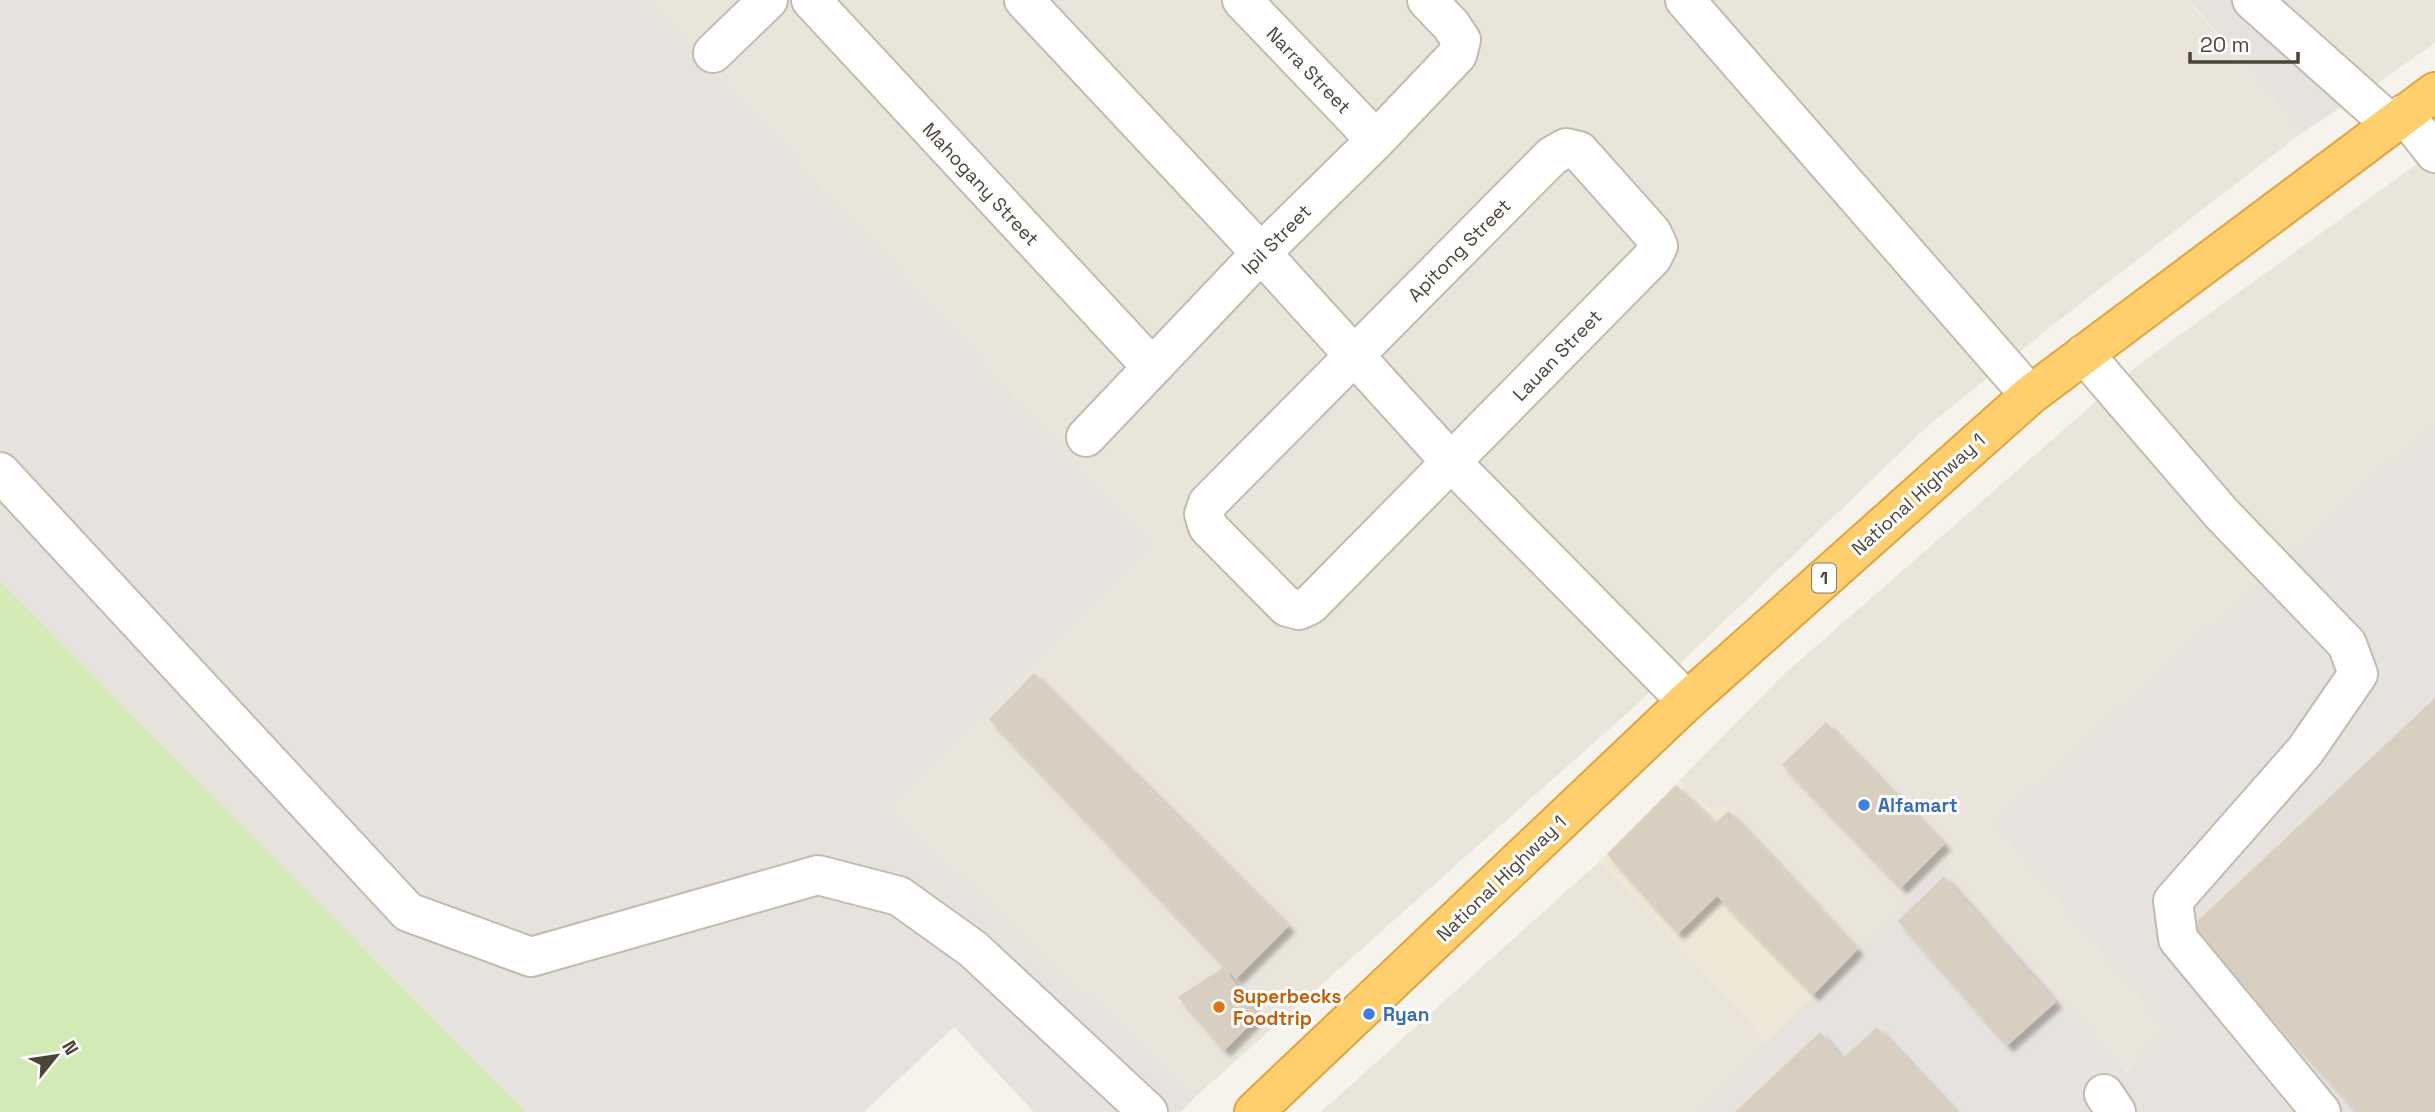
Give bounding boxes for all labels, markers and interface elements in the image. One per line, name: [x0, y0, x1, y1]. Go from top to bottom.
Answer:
scale bar: [2190, 21, 2298, 65]
street label: Narra Street: [1261, 22, 1356, 119]
text: 20 m: [2200, 31, 2250, 58]
street label: Mahogany Street: [917, 117, 1044, 251]
street label: Apitong Street: [1403, 194, 1516, 307]
street label: Ipil Street: [1236, 199, 1317, 280]
street label: Lauan Street: [1507, 304, 1607, 407]
street label: National Highway 1: [1846, 428, 1990, 561]
road number: 1: [1812, 564, 1836, 592]
place label: Alfamart: [1878, 793, 1958, 818]
marker: Alfamart: [1856, 797, 1872, 813]
street label: National Highway 1: [1431, 810, 1572, 947]
place label: Superbecks Foodtrip: [1233, 984, 1341, 1031]
marker: Superbecks Foodtrip: [1211, 999, 1227, 1015]
place label: Ryan: [1383, 1002, 1429, 1027]
marker: Ryan: [1361, 1006, 1377, 1022]
north arrow: [21, 1021, 91, 1091]
text: N: [56, 1036, 84, 1060]

